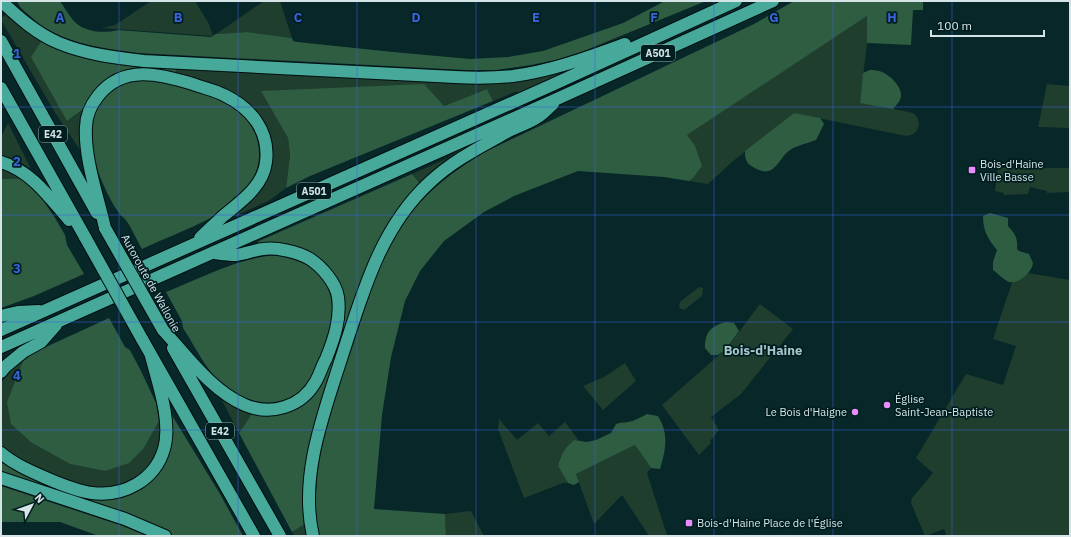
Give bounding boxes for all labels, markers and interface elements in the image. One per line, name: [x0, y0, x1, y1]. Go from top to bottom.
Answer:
text: A: [56, 9, 65, 26]
text: B: [174, 9, 183, 26]
text: C: [294, 9, 303, 26]
text: D: [411, 9, 421, 26]
text: E: [532, 9, 540, 26]
text: F: [650, 9, 658, 26]
text: G: [769, 9, 779, 26]
text: H: [887, 9, 897, 26]
scale bar: [931, 12, 1044, 38]
text: 100 m: [937, 18, 972, 33]
text: 1: [13, 45, 21, 62]
road number: A501: [641, 45, 675, 61]
road number: E42: [39, 126, 67, 142]
text: 2: [13, 153, 21, 170]
place label: Bois-d'Haine Ville Basse: [980, 157, 1044, 184]
marker: Bois-d'Haine Ville Basse: [967, 165, 977, 175]
road number: A501: [297, 183, 331, 199]
street label: Autoroute de Wallonie: [118, 232, 184, 334]
text: 3: [13, 260, 21, 277]
district label: Bois-d'Haine: [724, 342, 802, 359]
text: 4: [13, 367, 21, 384]
place label: Église Saint-Jean-Baptiste: [895, 392, 993, 419]
marker: Église Saint-Jean-Baptiste: [882, 400, 892, 410]
place label: Le Bois d'Haigne: [765, 405, 847, 419]
marker: Le Bois d'Haigne: [850, 407, 860, 417]
road number: E42: [206, 423, 234, 439]
north arrow: [12, 485, 52, 525]
text: N: [32, 491, 47, 506]
place label: Bois-d'Haine Place de l'Église: [697, 516, 843, 530]
marker: Bois-d'Haine Place de l'Église: [684, 518, 694, 528]

